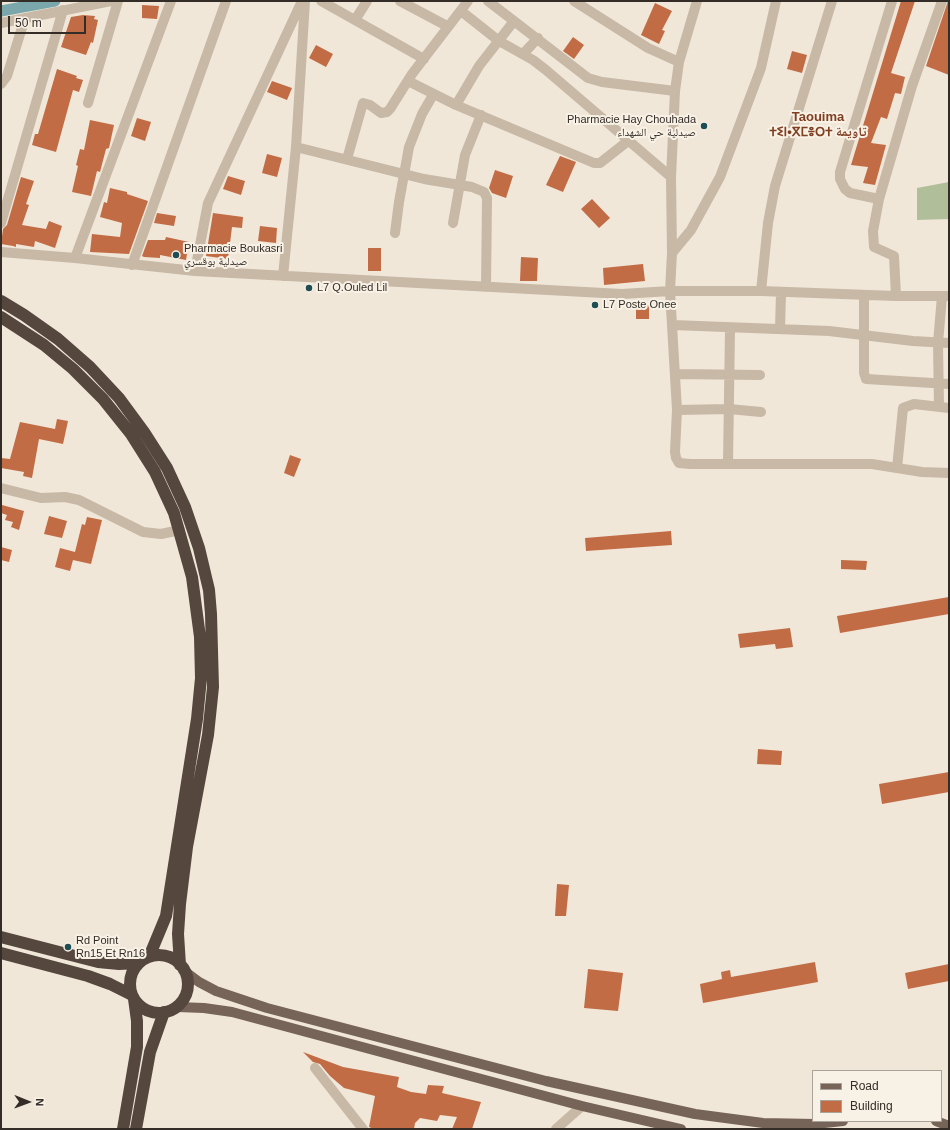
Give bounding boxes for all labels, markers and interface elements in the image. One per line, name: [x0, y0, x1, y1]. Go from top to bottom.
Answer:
scale bar: [10, 8, 88, 34]
text: 50 m: [15, 16, 42, 30]
district label: Taouima ⵜⵉⵏ•ⴳⵎⴻⵔⵜ تاويمة: [770, 109, 866, 140]
place label: Pharmacie Hay Chouhada صيدلية حي الشهداء: [567, 113, 696, 139]
marker: Pharmacie Hay Chouhada صيدلية حي الشهداء: [699, 121, 709, 131]
place label: Pharmacie Boukasri صيدلية بوقسري: [184, 242, 282, 268]
marker: Pharmacie Boukasri صيدلية بوقسري: [171, 250, 181, 260]
place label: L7 Q.Ouled Lil: [317, 281, 387, 295]
marker: L7 Q.Ouled Lil: [304, 283, 314, 293]
place label: L7 Poste Onee: [603, 298, 676, 312]
marker: L7 Poste Onee: [590, 300, 600, 310]
place label: Rd Point Rn15 Et Rn16: [76, 934, 145, 960]
marker: Rd Point Rn15 Et Rn16: [63, 942, 73, 952]
legend: [812, 1070, 942, 1122]
text: Road: [850, 1079, 879, 1093]
north arrow: [8, 1082, 48, 1122]
text: N: [34, 1098, 46, 1106]
text: Building: [850, 1099, 893, 1113]

